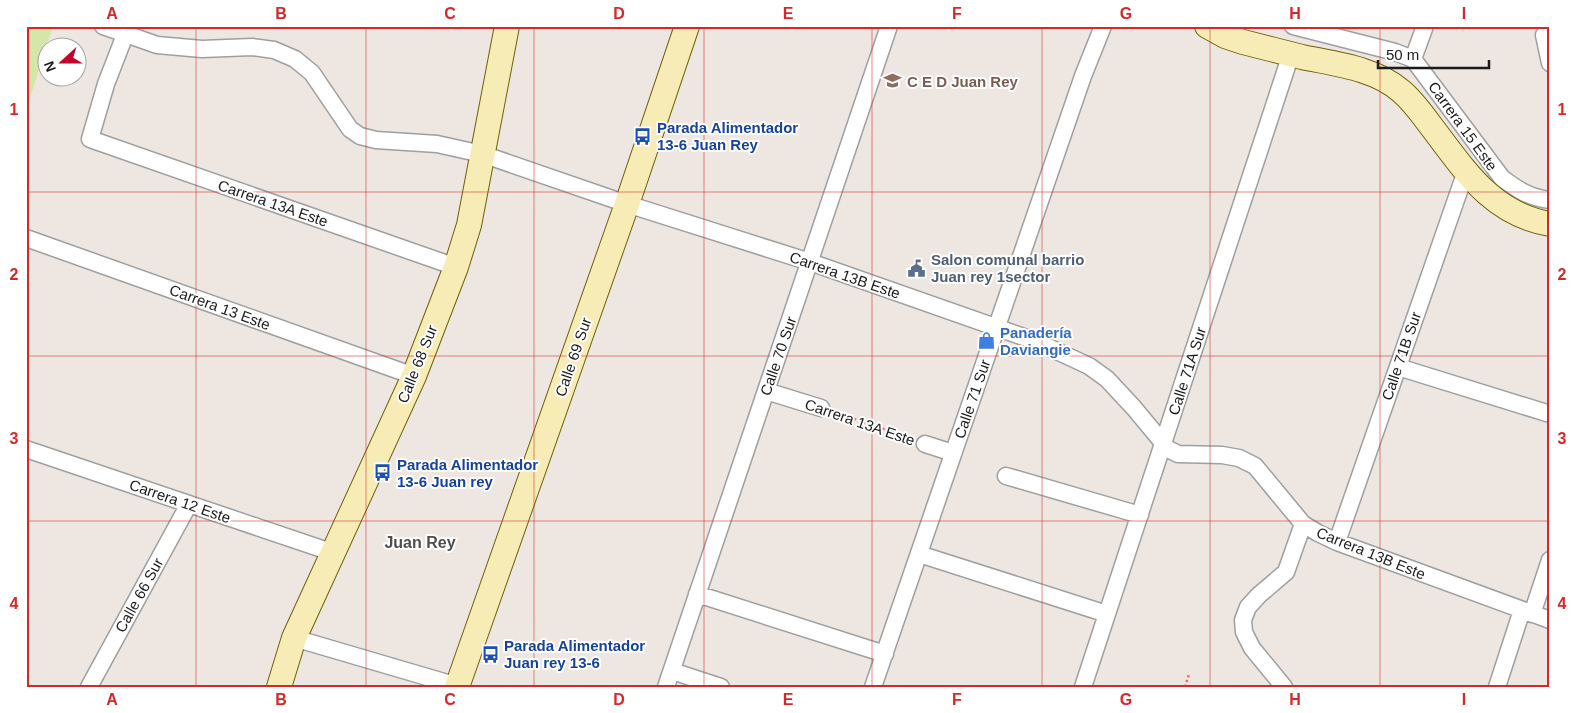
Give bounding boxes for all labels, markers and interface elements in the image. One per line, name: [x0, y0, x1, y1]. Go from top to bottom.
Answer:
text: A: [106, 5, 118, 22]
text: B: [275, 5, 287, 22]
text: C: [444, 5, 456, 22]
text: D: [613, 5, 625, 22]
text: E: [783, 5, 794, 22]
text: F: [952, 5, 962, 22]
text: G: [1120, 5, 1132, 22]
text: H: [1289, 5, 1301, 22]
text: I: [1462, 5, 1466, 22]
north arrow: [38, 38, 88, 88]
scale bar: [1378, 38, 1490, 70]
text: 50 m: [1386, 46, 1419, 63]
text: N: [41, 59, 59, 74]
school or university icon: C E D Juan Rey: [883, 71, 903, 91]
place label: C E D Juan Rey: [907, 73, 1019, 90]
street label: Carrera 15 Este: [1425, 78, 1501, 174]
text: 1: [10, 101, 19, 118]
text: 1: [1558, 101, 1567, 118]
place label: Parada Alimentador 13-6 Juan Rey: [657, 119, 798, 153]
bus stop icon: Parada Alimentador 13-6 Juan Rey: [633, 126, 653, 146]
street label: Carrera 13A Este: [216, 176, 330, 230]
street label: Carrera 13B Este: [787, 248, 903, 302]
place label: Salon comunal barrio Juan rey 1sector: [931, 251, 1084, 285]
public building icon: Salon comunal barrio Juan rey 1sector: [907, 258, 927, 278]
text: 2: [10, 266, 19, 283]
text: 2: [1558, 266, 1567, 283]
street label: Carrera 13 Este: [167, 281, 273, 333]
street label: Calle 71B Sur: [1378, 309, 1424, 403]
street label: Calle 70 Sur: [757, 314, 799, 398]
street label: Calle 69 Sur: [552, 315, 594, 399]
street label: Calle 68 Sur: [394, 323, 440, 405]
place label: Panadería Daviangie: [1000, 324, 1072, 358]
street label: Calle 71A Sur: [1165, 325, 1209, 417]
shop icon: Panadería Daviangie: [976, 331, 996, 351]
street label: Calle 71 Sur: [951, 357, 993, 441]
street label: Carrera 13A Este: [803, 395, 917, 449]
text: 3: [10, 430, 19, 447]
text: 3: [1558, 430, 1567, 447]
place label: Parada Alimentador 13-6 Juan rey: [397, 456, 538, 490]
bus stop icon: Parada Alimentador 13-6 Juan rey: [373, 463, 393, 483]
street label: Carrera 12 Este: [127, 476, 233, 526]
street label: Carrera 13B Este: [1314, 523, 1428, 583]
district label: Juan Rey: [384, 534, 456, 551]
street label: Calle 66 Sur: [112, 555, 166, 635]
text: 4: [10, 595, 19, 612]
text: 4: [1558, 595, 1567, 612]
place label: Parada Alimentador Juan rey 13-6: [504, 637, 645, 671]
bus stop icon: Parada Alimentador Juan rey 13-6: [480, 644, 500, 664]
text: A: [106, 691, 118, 708]
text: B: [275, 691, 287, 708]
text: C: [444, 691, 456, 708]
text: D: [613, 691, 625, 708]
text: E: [783, 691, 794, 708]
text: F: [952, 691, 962, 708]
text: G: [1120, 691, 1132, 708]
text: H: [1289, 691, 1301, 708]
text: I: [1462, 691, 1466, 708]

